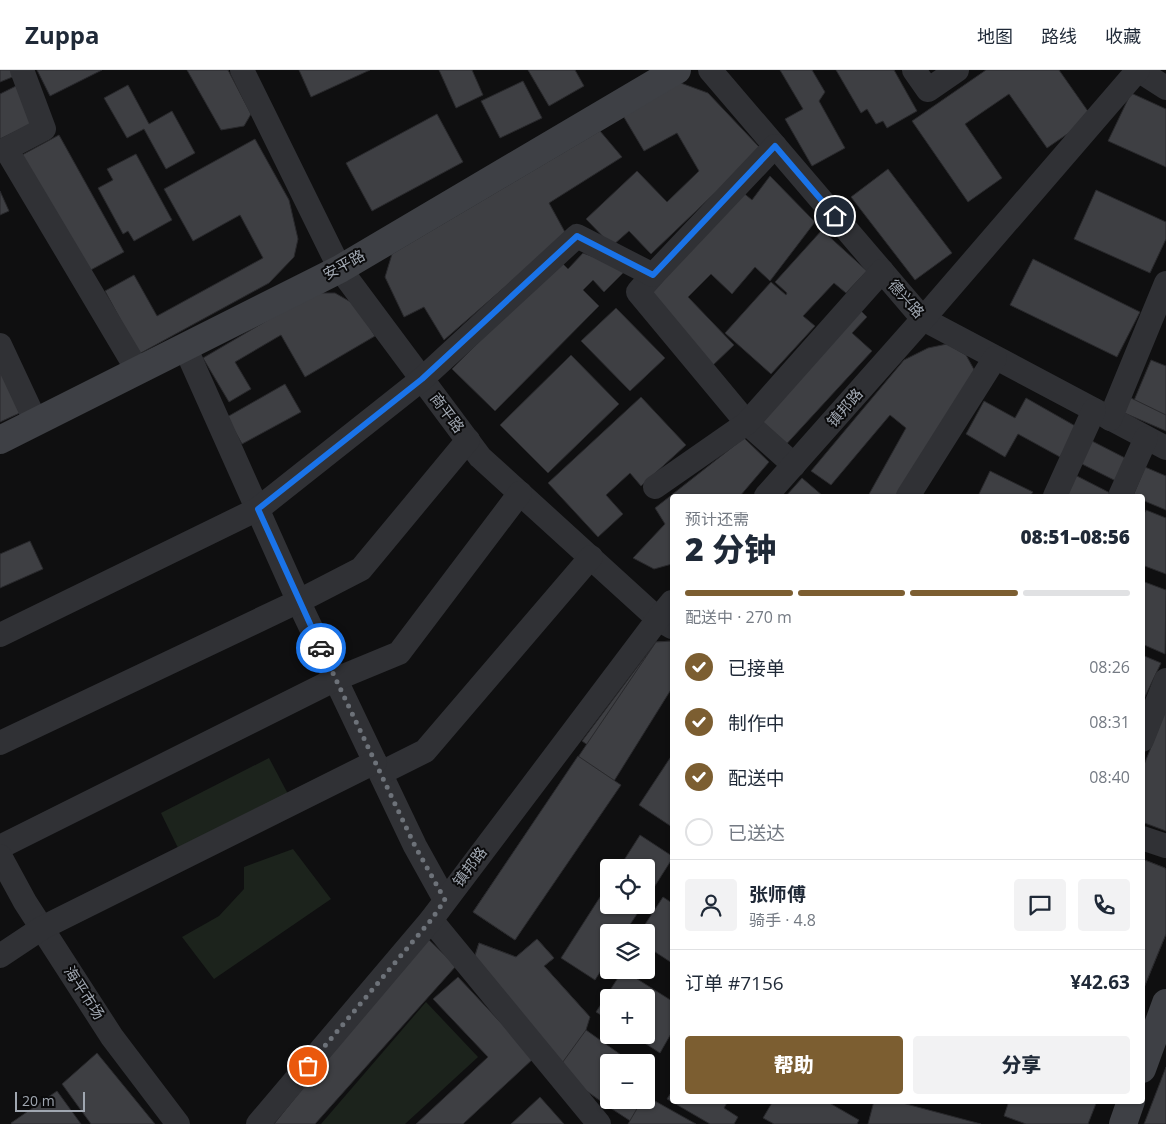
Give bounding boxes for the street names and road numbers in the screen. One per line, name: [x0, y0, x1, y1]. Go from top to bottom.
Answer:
street label: 安平路: [319, 244, 368, 284]
street label: 德兴路: [884, 275, 929, 322]
street label: 镇邦路: [822, 384, 867, 431]
street label: 商平路: [426, 388, 469, 436]
street label: 镇邦路: [448, 842, 491, 890]
street label: 海平市场: [60, 962, 110, 1023]

